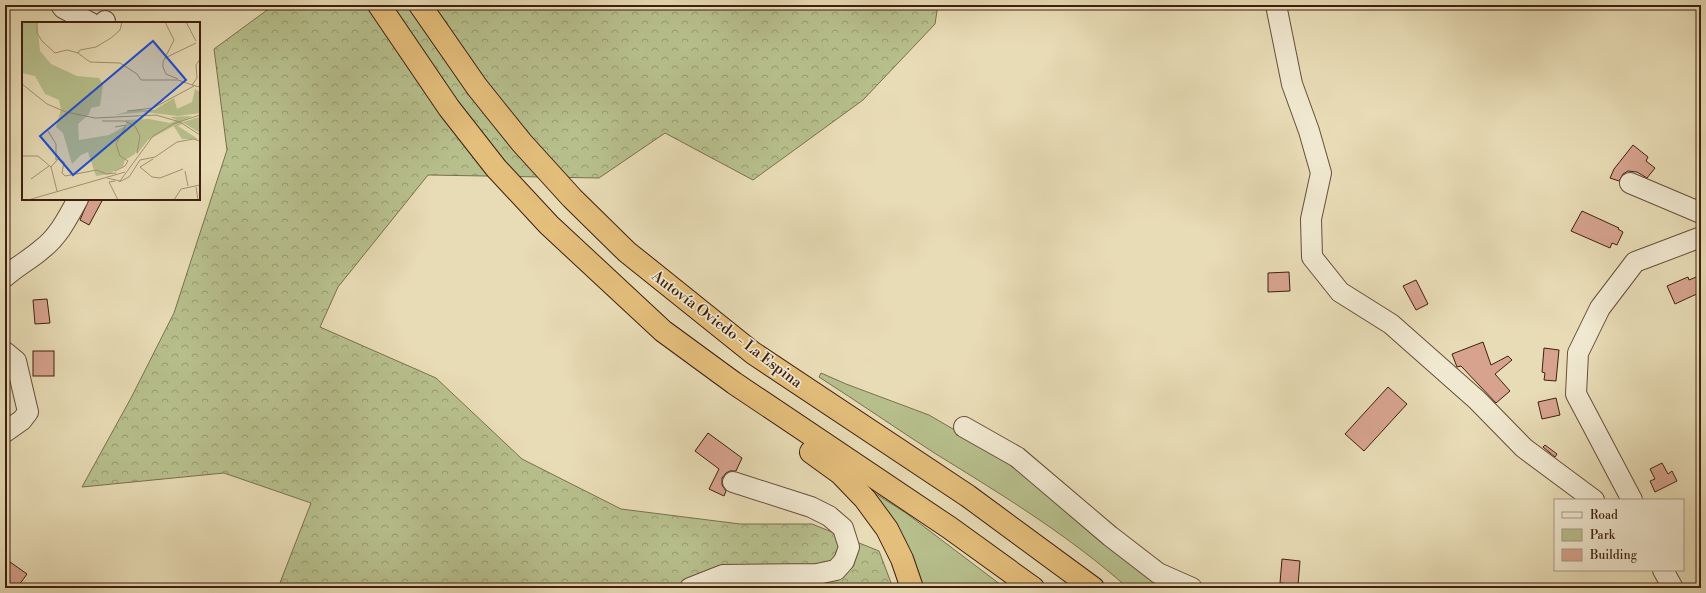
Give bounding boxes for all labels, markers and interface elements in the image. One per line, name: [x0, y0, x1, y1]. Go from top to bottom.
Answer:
inset map: [22, 22, 200, 200]
street label: Autovía Oviedo - La Espina: [647, 266, 806, 392]
legend: [1554, 499, 1684, 571]
text: Road: [1590, 508, 1618, 523]
text: Park: [1590, 528, 1616, 543]
text: Building: [1589, 548, 1638, 563]

